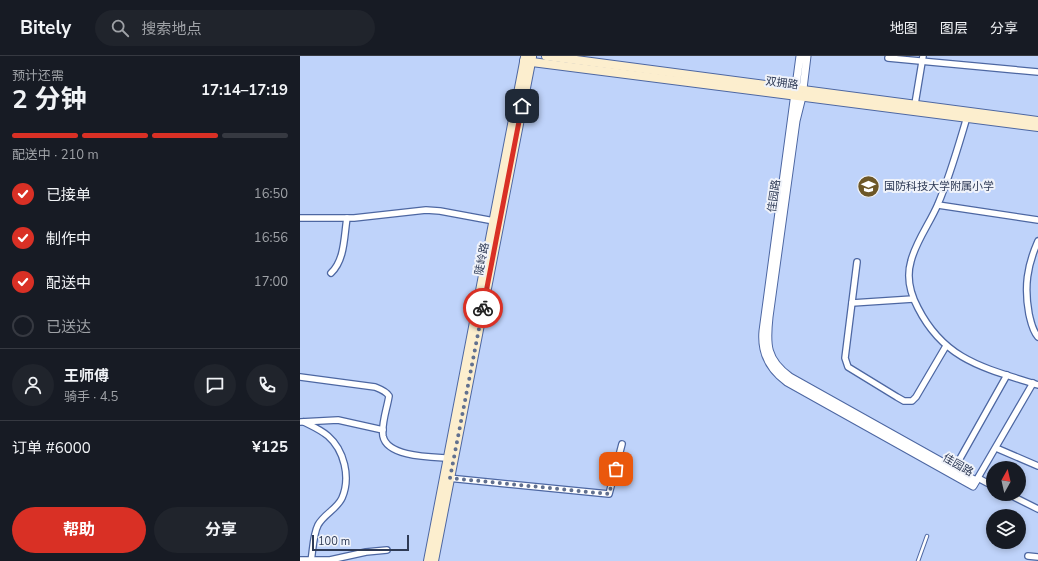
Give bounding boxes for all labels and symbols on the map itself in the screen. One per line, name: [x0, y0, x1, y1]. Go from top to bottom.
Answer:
street label: 双拥路: [765, 74, 799, 92]
pin: [505, 89, 539, 123]
school or university icon: 国防科技大学附属小学: [855, 173, 881, 199]
street label: 佳园路: [764, 179, 784, 213]
place label: 国防科技大学附属小学: [884, 179, 994, 194]
street label: 陡岭路: [471, 241, 493, 277]
courier: [463, 288, 503, 328]
street label: 佳园路: [940, 450, 976, 480]
pin: [599, 452, 633, 486]
north arrow: [986, 461, 1026, 501]
scale bar: [312, 533, 409, 552]

